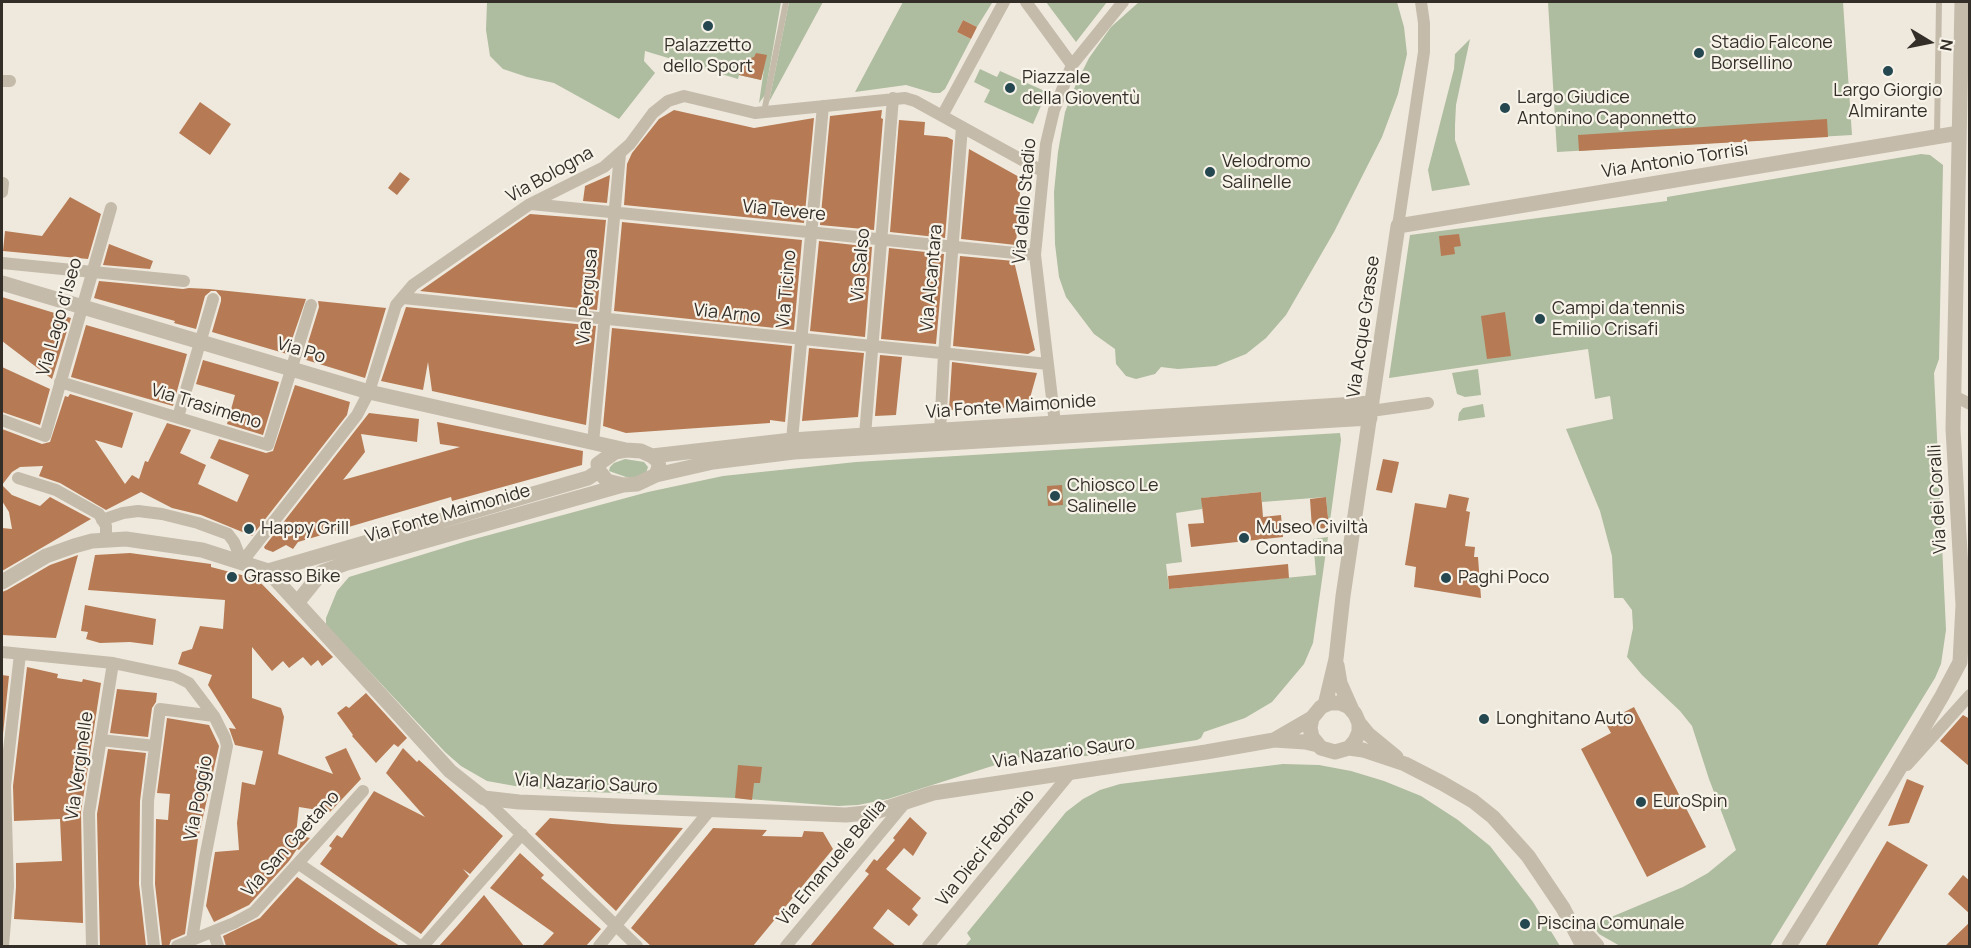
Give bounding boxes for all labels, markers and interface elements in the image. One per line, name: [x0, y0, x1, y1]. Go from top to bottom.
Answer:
north arrow: [1899, 12, 1959, 72]
marker: Palazzetto dello Sport: [701, 19, 715, 33]
place label: Stadio Falcone Borsellino: [1711, 32, 1833, 74]
place label: Palazzetto dello Sport: [663, 35, 753, 78]
text: N: [1935, 38, 1959, 53]
marker: Stadio Falcone Borsellino: [1692, 46, 1706, 60]
marker: Largo Giorgio Almirante: [1881, 64, 1895, 78]
place label: Piazzale della Gioventù: [1022, 67, 1140, 110]
place label: Largo Giorgio Almirante: [1833, 80, 1943, 122]
marker: Piazzale della Gioventù: [1003, 81, 1017, 95]
place label: Largo Giudice Antonino Caponnetto: [1517, 87, 1696, 130]
marker: Largo Giudice Antonino Caponnetto: [1498, 101, 1512, 115]
street label: Via dello Stadio: [1009, 137, 1041, 265]
street label: Via Antonio Torrisi: [1600, 139, 1750, 183]
street label: Via Bologna: [503, 142, 597, 208]
place label: Velodromo Salinelle: [1222, 151, 1311, 194]
marker: Velodromo Salinelle: [1203, 165, 1217, 179]
street label: Via Tevere: [741, 196, 827, 226]
street label: Via Alcantara: [917, 223, 947, 333]
street label: Via Salso: [847, 227, 875, 303]
street label: Via Pergusa: [573, 248, 603, 346]
street label: Via Ticino: [773, 249, 801, 329]
street label: Via Acque Grasse: [1343, 255, 1385, 399]
street label: Via Lago d'Iseo: [33, 256, 87, 378]
place label: Campi da tennis Emilio Crisafi: [1552, 298, 1685, 340]
street label: Via Arno: [692, 300, 762, 328]
marker: Campi da tennis Emilio Crisafi: [1533, 312, 1547, 326]
street label: Via Po: [274, 333, 328, 369]
street label: Via Trasimeno: [148, 380, 264, 434]
street label: Via Fonte Maimonide: [925, 390, 1097, 424]
street label: Via dei Coralli: [1924, 444, 1952, 554]
place label: Chiosco Le Salinelle: [1067, 475, 1158, 518]
street label: Via Fonte Maimonide: [363, 480, 533, 548]
marker: Chiosco Le Salinelle: [1048, 489, 1062, 503]
place label: Museo Civiltà Contadina: [1256, 517, 1368, 560]
place label: Happy Grill: [261, 518, 349, 540]
marker: Happy Grill: [242, 522, 256, 536]
marker: Museo Civiltà Contadina: [1237, 531, 1251, 545]
place label: Grasso Bike: [244, 566, 340, 588]
place label: Paghi Poco: [1458, 567, 1549, 589]
marker: Grasso Bike: [225, 570, 239, 584]
marker: Paghi Poco: [1439, 571, 1453, 585]
place label: Longhitano Auto: [1496, 708, 1634, 730]
street label: Via Verginelle: [62, 710, 98, 822]
marker: Longhitano Auto: [1477, 712, 1491, 726]
street label: Via Nazario Sauro: [992, 732, 1136, 774]
street label: Via Poggio: [180, 754, 218, 842]
street label: Via Nazario Sauro: [514, 769, 658, 799]
street label: Via Dieci Febbraio: [932, 785, 1040, 911]
street label: Via San Gaetano: [238, 786, 344, 902]
place label: EuroSpin: [1653, 791, 1728, 813]
street label: Via Emanuele Bellia: [773, 795, 891, 931]
marker: EuroSpin: [1634, 795, 1648, 809]
place label: Piscina Comunale: [1537, 913, 1685, 935]
marker: Piscina Comunale: [1518, 917, 1532, 931]

